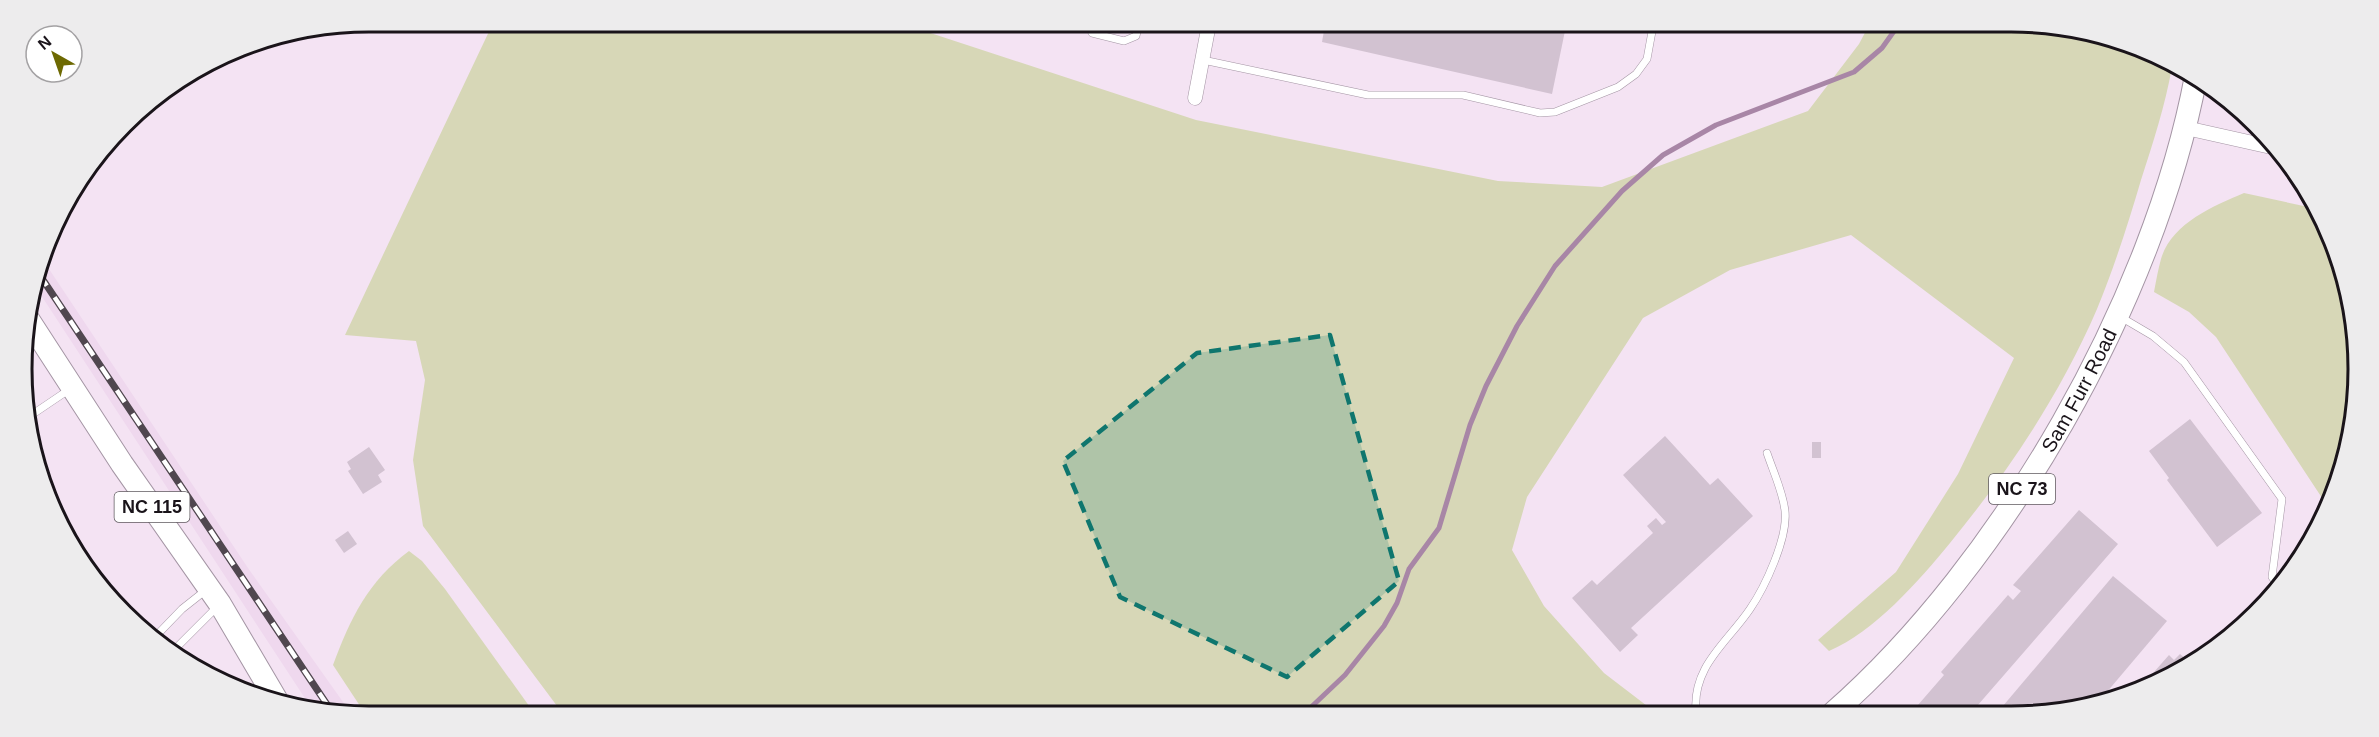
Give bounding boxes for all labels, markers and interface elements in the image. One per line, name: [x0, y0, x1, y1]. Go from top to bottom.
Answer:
north arrow: [24, 24, 84, 84]
text: N: [35, 33, 55, 53]
street label: Sam Furr Road: [2037, 325, 2121, 456]
road number: NC 73: [1989, 474, 2055, 504]
road number: NC 115: [114, 492, 190, 522]

